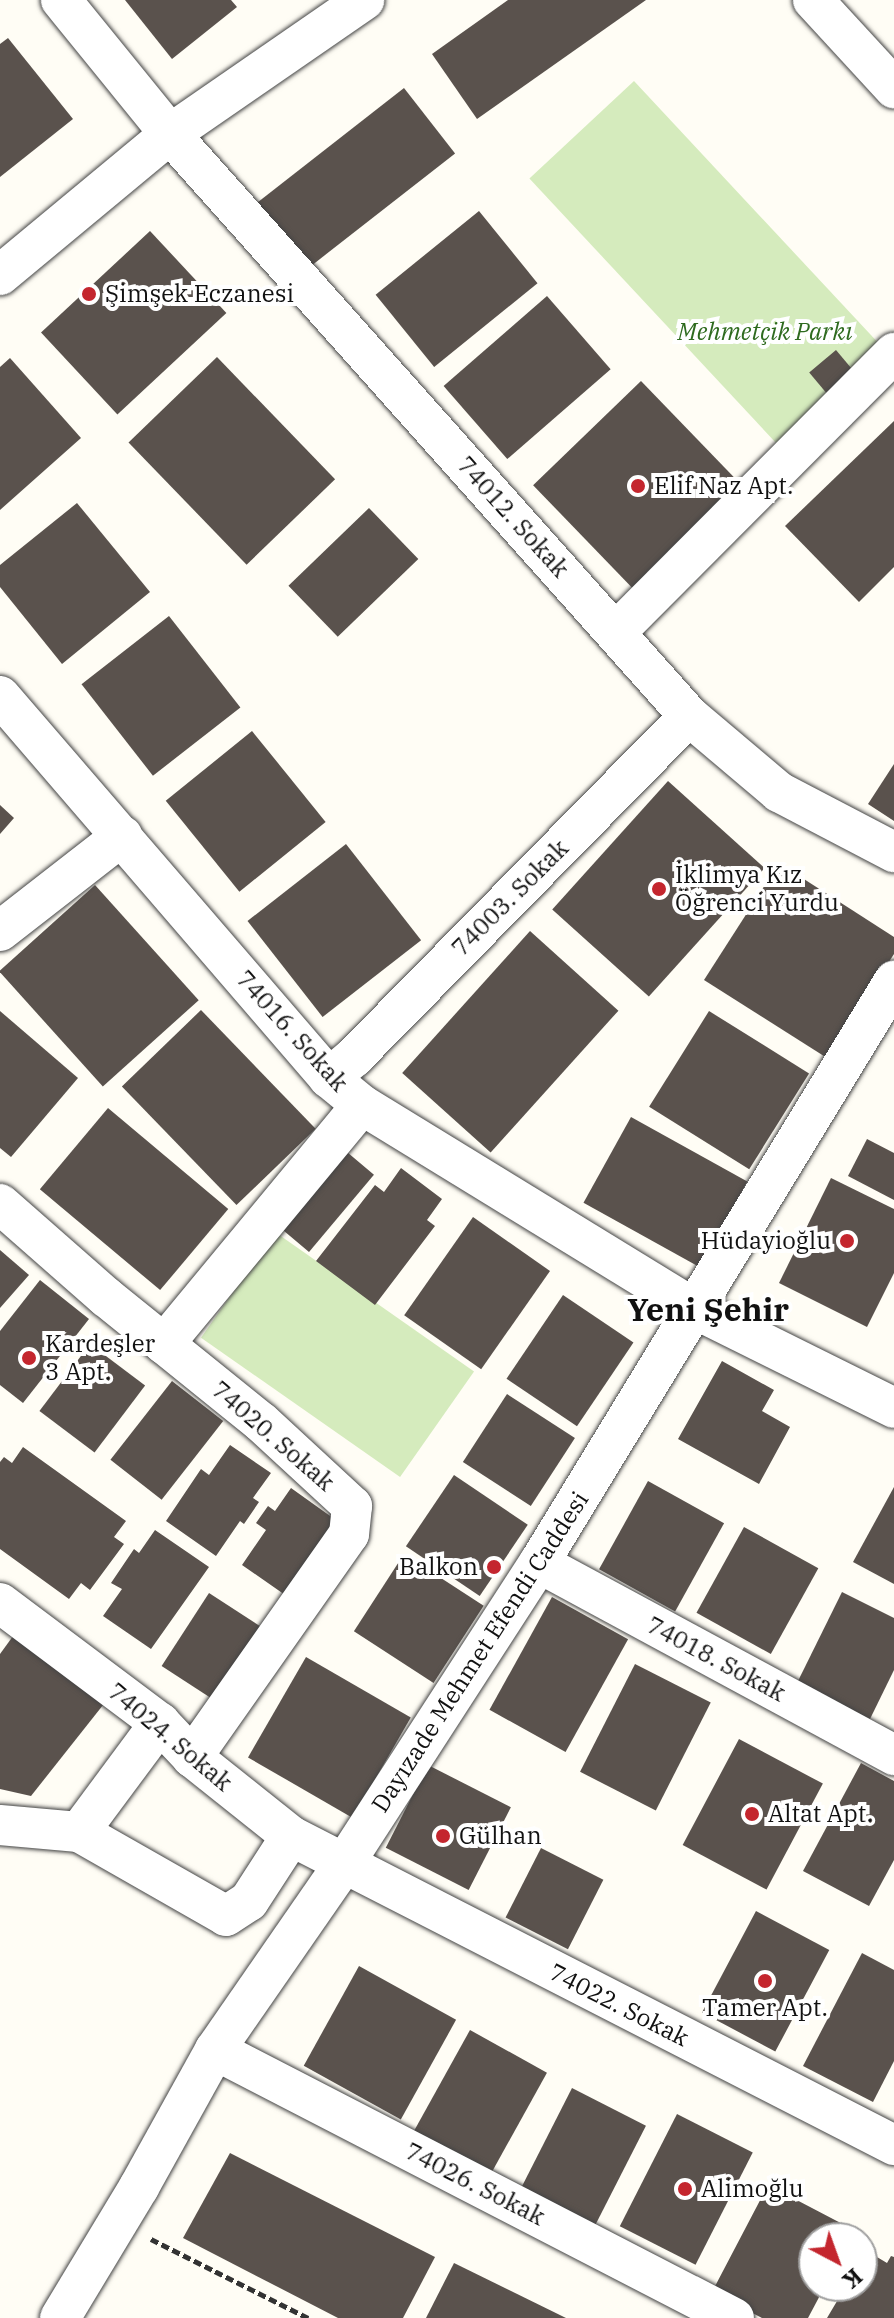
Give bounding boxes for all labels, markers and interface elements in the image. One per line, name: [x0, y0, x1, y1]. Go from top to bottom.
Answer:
place label: Şimşek Eczanesi: [105, 280, 294, 308]
marker: Şimşek Eczanesi: [80, 285, 98, 303]
park label: Mehmetçik Parkı: [678, 318, 852, 346]
street label: 74012. Sokak: [451, 451, 575, 583]
place label: Elif Naz Apt.: [654, 472, 793, 500]
marker: Elif Naz Apt.: [629, 477, 647, 495]
street label: 74003. Sokak: [446, 834, 574, 962]
place label: İklimya Kız Öğrenci Yurdu: [675, 861, 839, 917]
marker: İklimya Kız Öğrenci Yurdu: [650, 880, 668, 898]
street label: 74016. Sokak: [230, 965, 354, 1097]
place label: Hüdayioğlu: [701, 1227, 831, 1255]
marker: Hüdayioğlu: [838, 1232, 856, 1250]
district label: Yeni Şehir: [627, 1290, 789, 1328]
place label: Kardeşler 3 Apt.: [45, 1330, 155, 1386]
marker: Kardeşler 3 Apt.: [20, 1349, 38, 1367]
street label: 74020. Sokak: [206, 1375, 340, 1497]
street label: Dayızade Mehmet Efendi Caddesi: [365, 1486, 595, 1818]
place label: Balkon: [399, 1553, 478, 1581]
marker: Balkon: [485, 1558, 503, 1576]
street label: 74018. Sokak: [642, 1610, 790, 1708]
street label: 74024. Sokak: [102, 1677, 238, 1797]
place label: Altat Apt.: [768, 1800, 873, 1828]
marker: Altat Apt.: [743, 1805, 761, 1823]
place label: Gülhan: [459, 1822, 542, 1850]
marker: Gülhan: [434, 1827, 452, 1845]
street label: 74022. Sokak: [544, 1957, 694, 2053]
marker: Tamer Apt.: [756, 1972, 774, 1990]
place label: Tamer Apt.: [702, 1994, 828, 2022]
street label: 74026. Sokak: [400, 2136, 550, 2232]
place label: Alimoğlu: [701, 2175, 804, 2203]
marker: Alimoğlu: [676, 2180, 694, 2198]
north arrow: [798, 2222, 878, 2302]
text: K: [837, 2263, 869, 2295]

